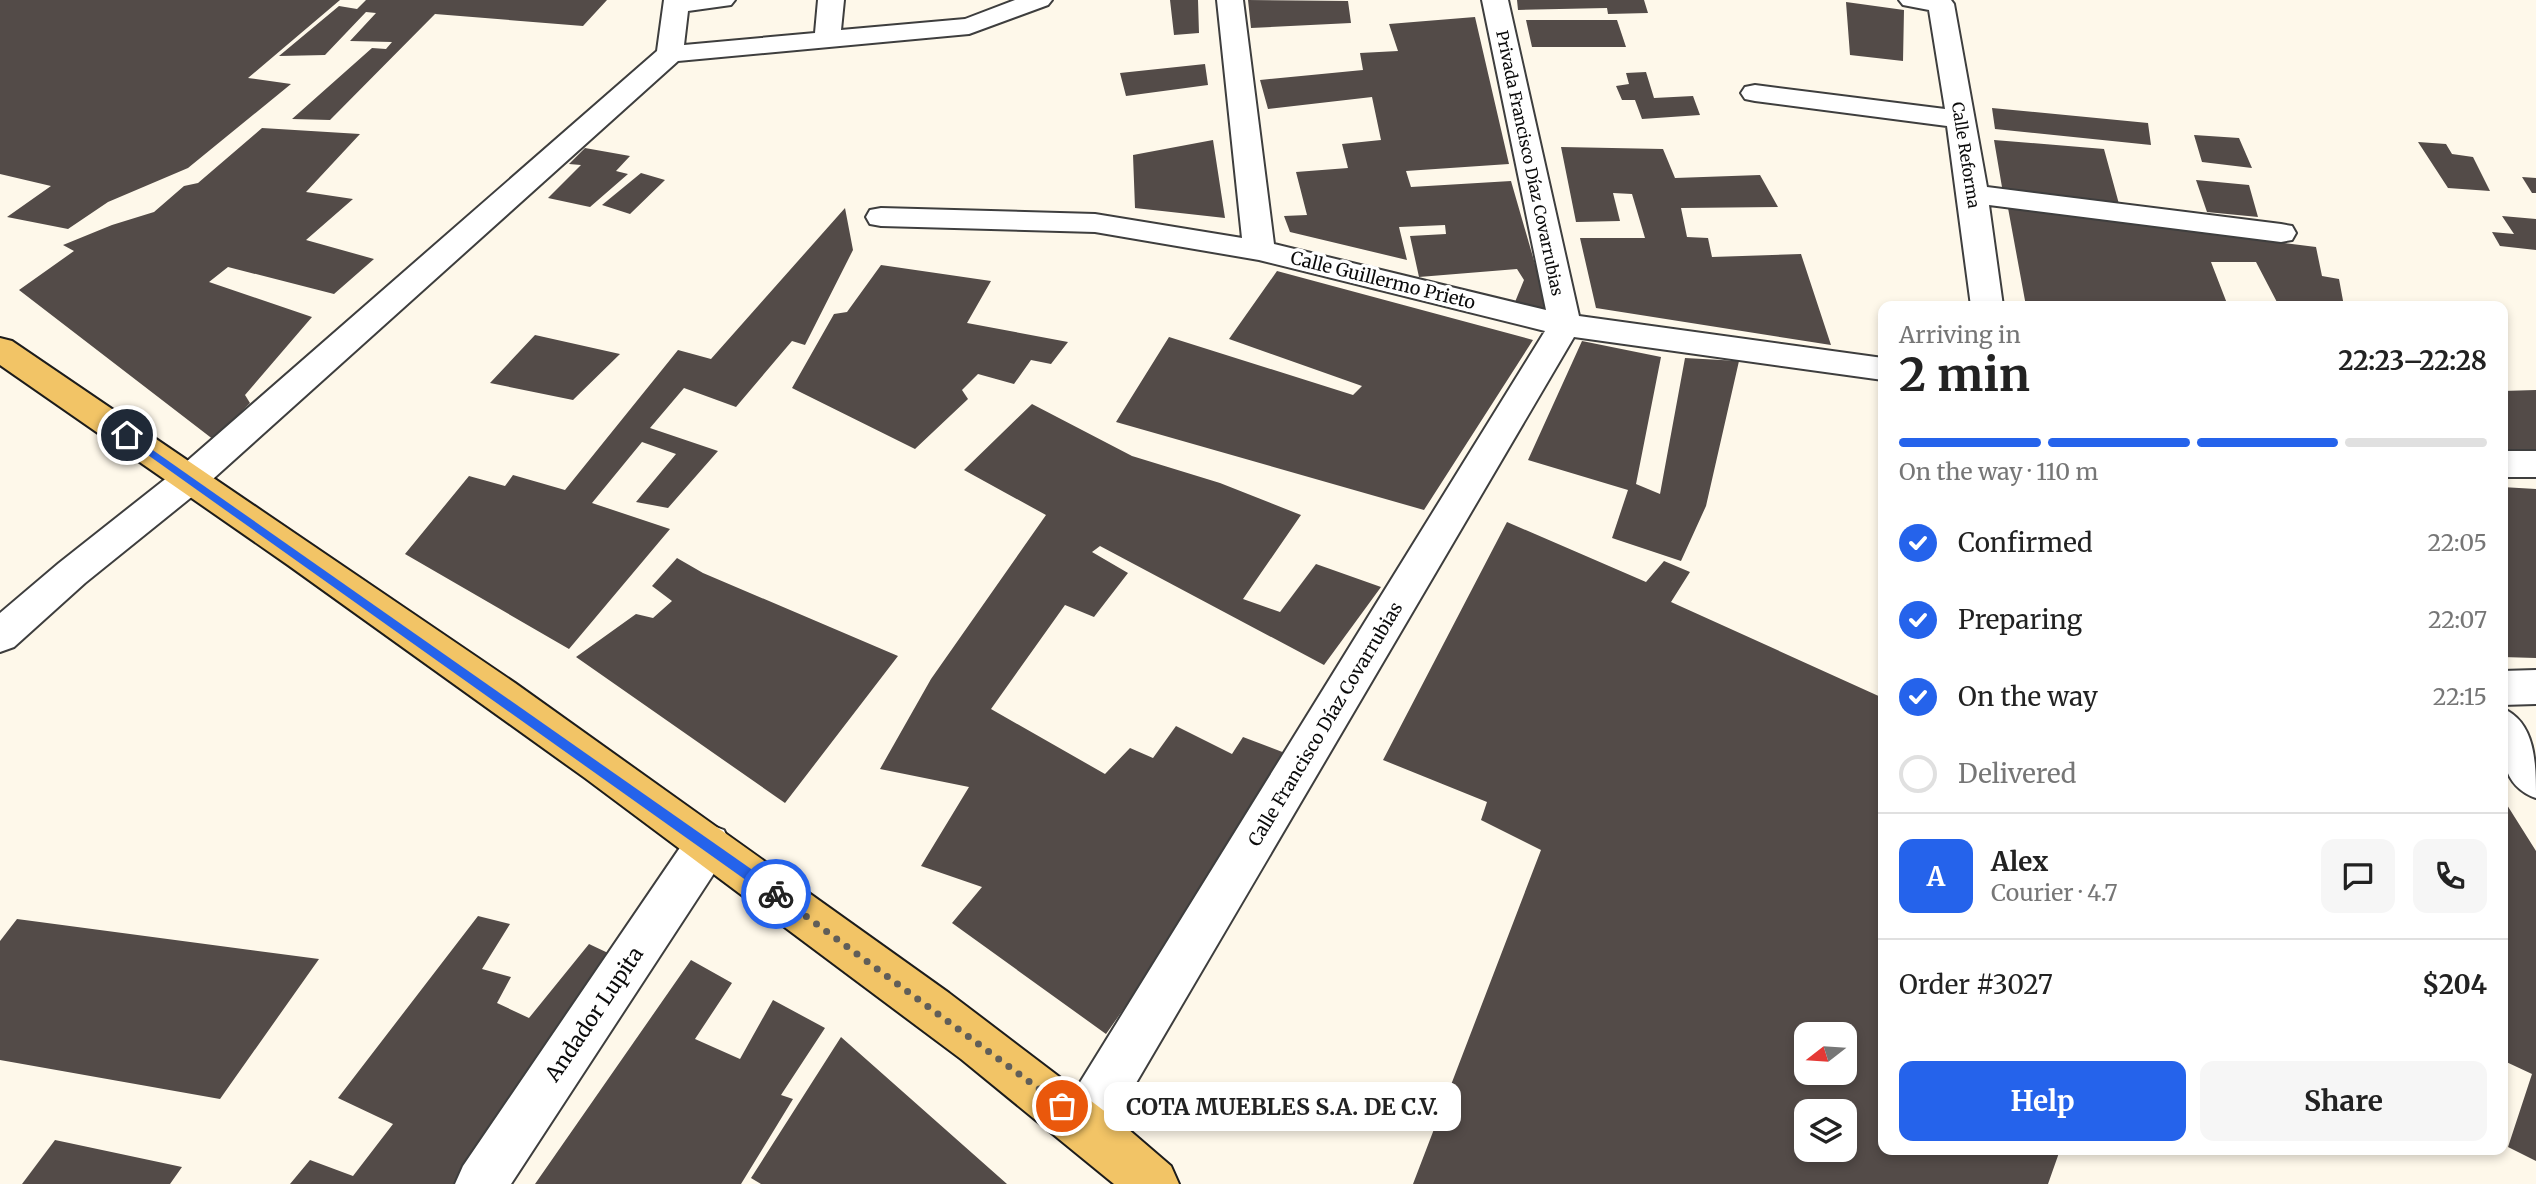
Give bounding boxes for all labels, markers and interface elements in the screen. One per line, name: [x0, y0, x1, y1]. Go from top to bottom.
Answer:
street label: Privada Francisco Díaz Covarrubias: [1492, 29, 1568, 298]
street label: Calle Reforma: [1948, 100, 1984, 210]
street label: Calle Guillermo Prieto: [1288, 246, 1478, 314]
text: Arriving in: [1899, 320, 2021, 349]
text: 22:23–22:28: [2338, 344, 2487, 377]
text: 2 min: [1899, 346, 2030, 404]
pin: [97, 405, 157, 465]
icon: home: [108, 416, 146, 454]
text: On the way · 110 m: [1899, 457, 2098, 486]
icon: check: [1899, 524, 1937, 562]
text: Confirmed: [1958, 526, 2093, 559]
text: 22:05: [2428, 528, 2487, 557]
street label: Calle Francisco Díaz Covarrubias: [1243, 598, 1407, 850]
icon: check: [1899, 601, 1937, 639]
text: Preparing: [1958, 603, 2082, 636]
text: 22:07: [2428, 605, 2487, 634]
icon: check: [1899, 678, 1937, 716]
text: On the way: [1958, 680, 2098, 713]
text: 22:15: [2433, 682, 2487, 711]
text: Delivered: [1958, 757, 2077, 790]
button: chat: [2321, 839, 2395, 913]
button: phone: [2413, 839, 2487, 913]
text: Alex: [1991, 845, 2048, 878]
courier: [741, 859, 811, 929]
text: A: [1927, 860, 1945, 893]
icon: bike: [757, 875, 795, 913]
text: Courier · 4.7: [1991, 878, 2118, 907]
street label: Andador Lupita: [538, 941, 649, 1087]
text: Order #3027: [1899, 968, 2053, 1001]
text: $204: [2422, 968, 2487, 1001]
north arrow: [1794, 1022, 1857, 1085]
map controls: [1794, 1022, 1857, 1162]
button: Help: [1899, 1061, 2186, 1141]
button: Share: [2200, 1061, 2487, 1141]
pin: [1032, 1076, 1092, 1136]
callout: COTA MUEBLES S.A. DE C.V.: [1104, 1082, 1461, 1130]
icon: bag: [1043, 1087, 1081, 1125]
text: COTA MUEBLES S.A. DE C.V.: [1126, 1092, 1439, 1121]
button: layers: [1794, 1099, 1857, 1162]

